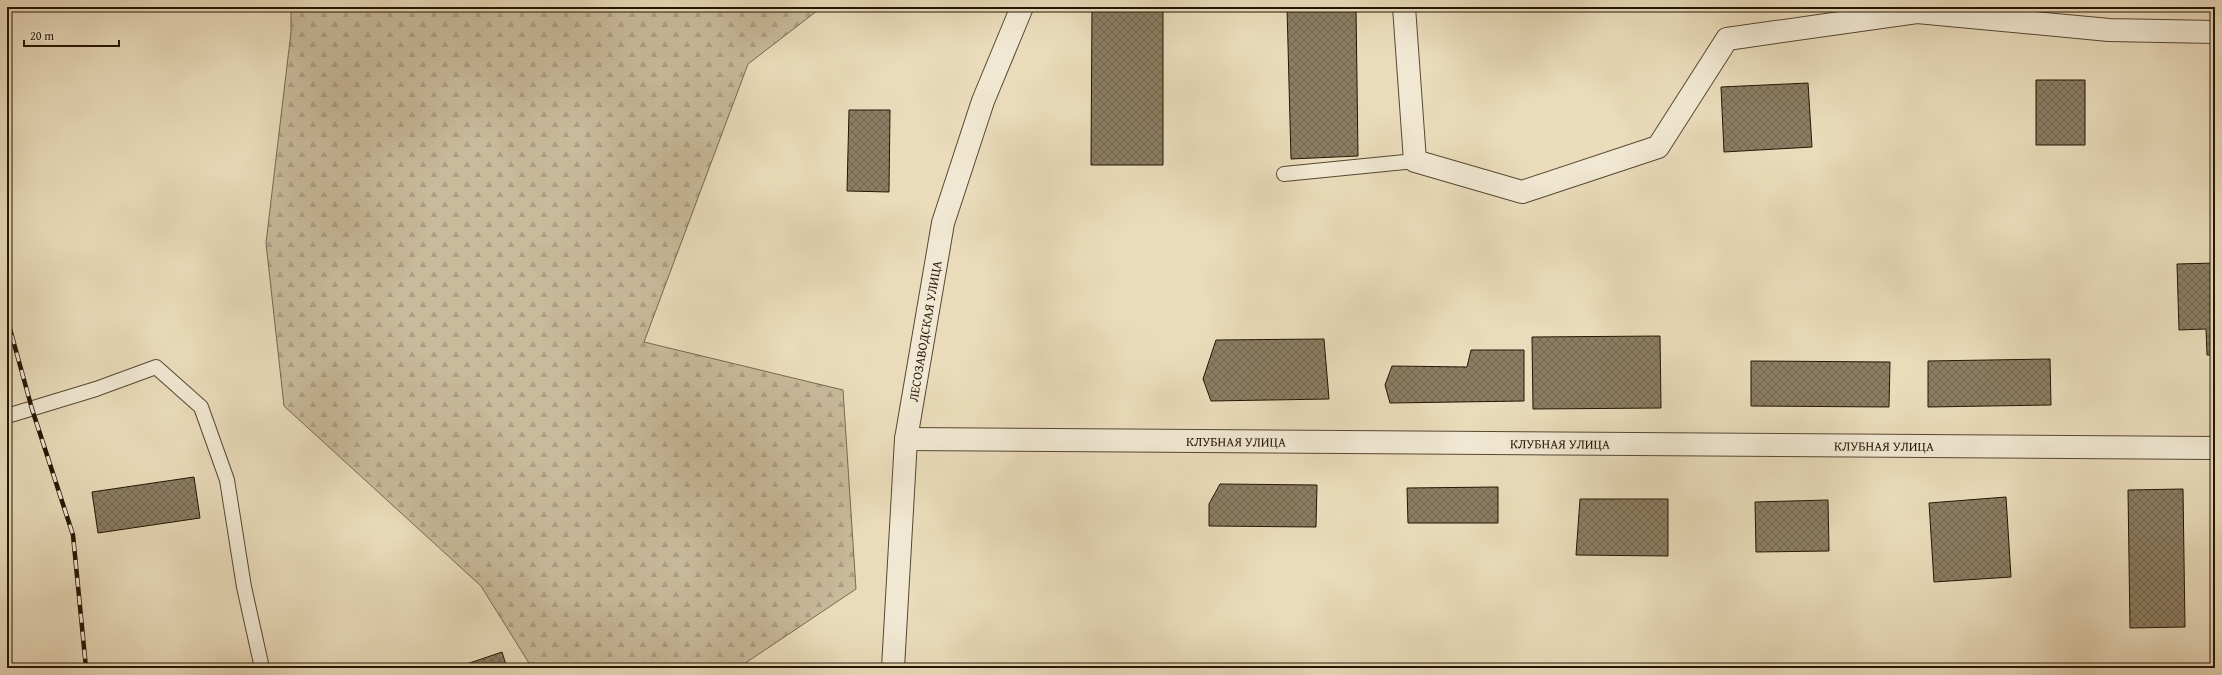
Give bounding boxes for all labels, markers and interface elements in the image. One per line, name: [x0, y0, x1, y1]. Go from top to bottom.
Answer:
scale bar: [24, 22, 119, 48]
text: 20 m: [30, 27, 54, 44]
street label: ЛЕСОЗАВОДСКАЯ УЛИЦА: [903, 259, 946, 403]
street label: КЛУБНАЯ УЛИЦА: [1186, 431, 1286, 451]
street label: КЛУБНАЯ УЛИЦА: [1510, 434, 1610, 453]
street label: КЛУБНАЯ УЛИЦА: [1834, 436, 1934, 456]

